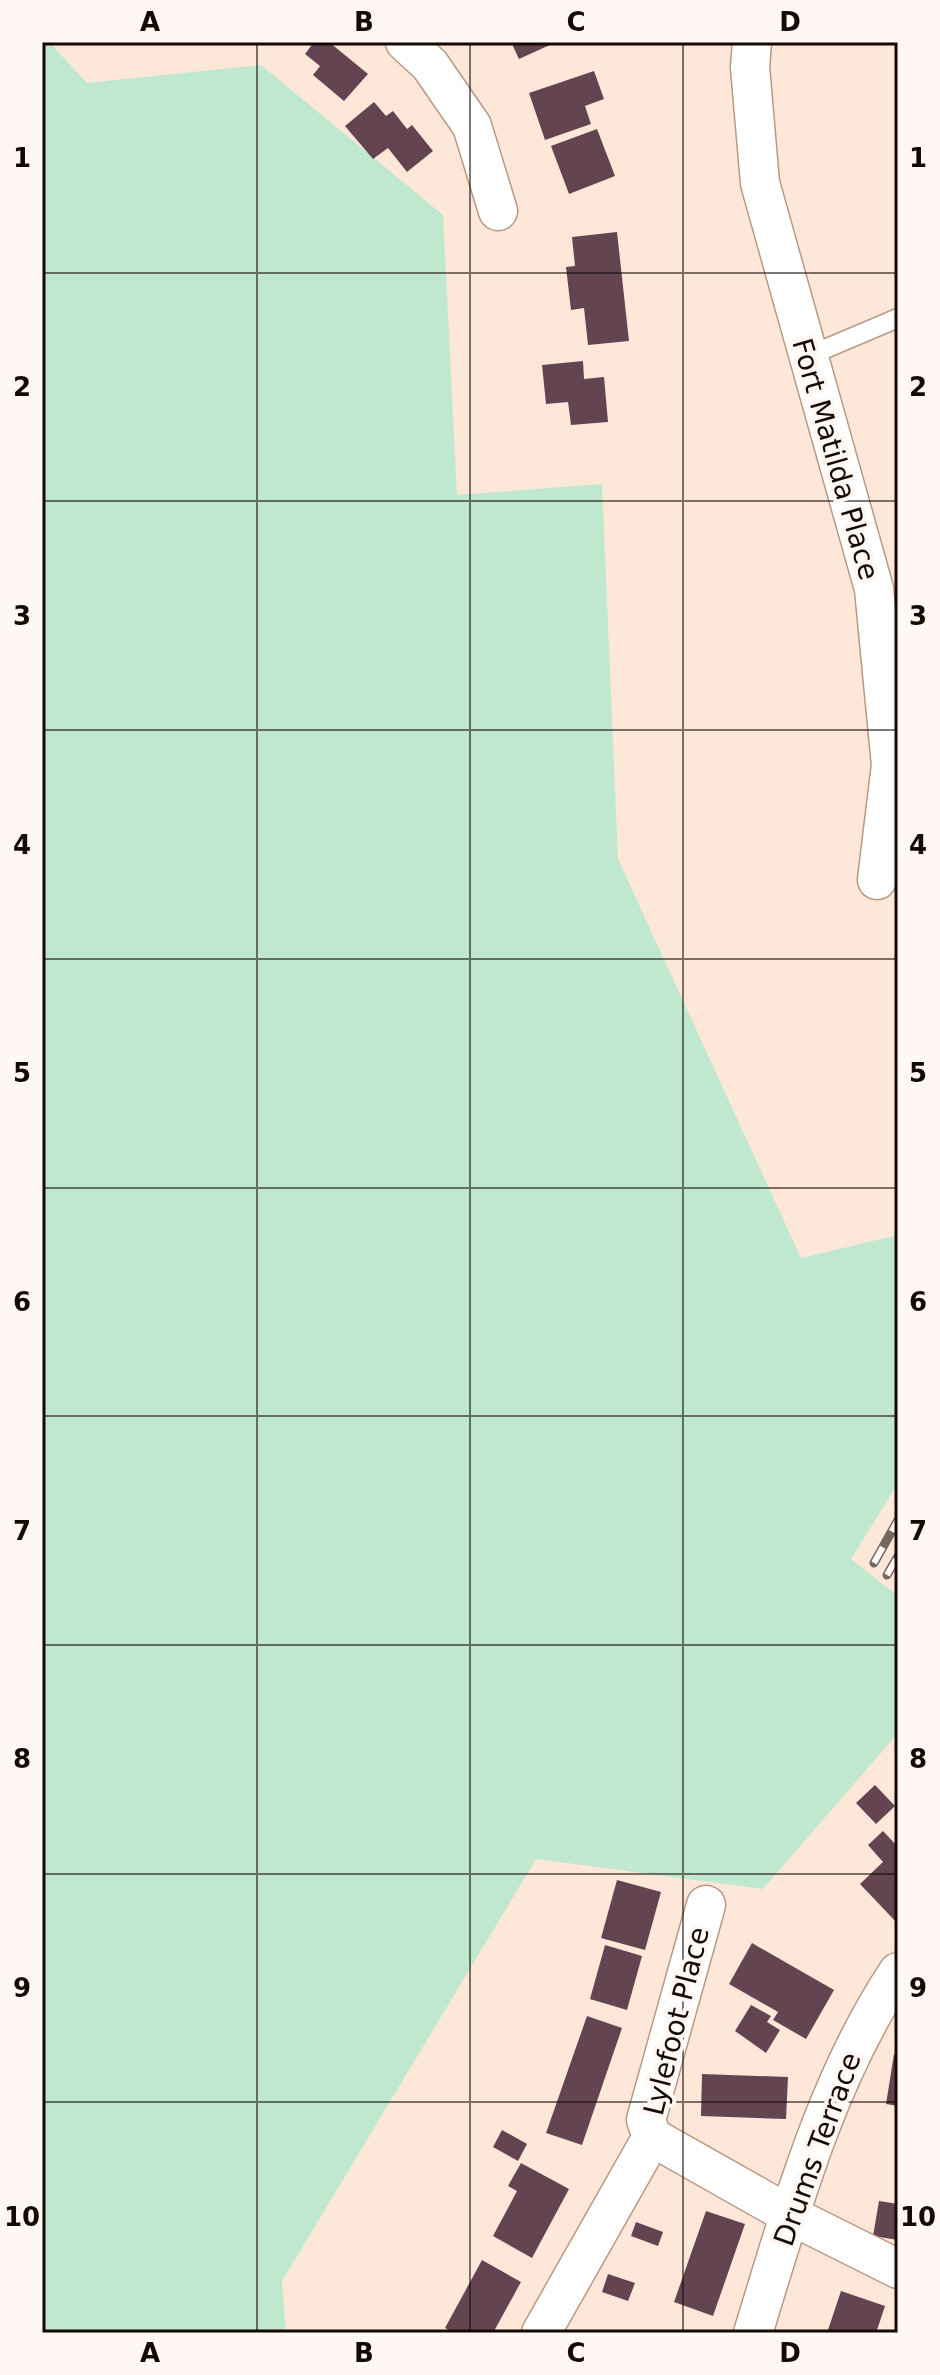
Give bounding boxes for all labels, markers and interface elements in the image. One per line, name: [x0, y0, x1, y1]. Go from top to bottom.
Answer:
text: A: [140, 7, 160, 37]
text: B: [354, 7, 374, 37]
text: C: [566, 7, 586, 37]
text: D: [779, 7, 801, 37]
text: 1: [13, 143, 31, 173]
text: 1: [909, 143, 927, 173]
street label: Fort Matilda Place: [785, 335, 886, 584]
text: 2: [13, 372, 31, 402]
text: 2: [909, 372, 927, 402]
text: 3: [13, 601, 31, 631]
text: 3: [909, 601, 927, 631]
text: 4: [13, 830, 31, 860]
text: 4: [909, 830, 927, 860]
text: 5: [13, 1058, 31, 1088]
text: 5: [909, 1058, 927, 1088]
text: 6: [13, 1287, 31, 1317]
text: 6: [909, 1287, 927, 1317]
text: 7: [13, 1516, 31, 1546]
text: 7: [909, 1516, 927, 1546]
text: 8: [13, 1744, 31, 1774]
text: 8: [909, 1744, 927, 1774]
street label: Lylefoot Place: [637, 1923, 716, 2119]
text: 9: [13, 1973, 31, 2003]
text: 9: [909, 1973, 927, 2003]
street label: Drums Terrace: [767, 2048, 868, 2250]
text: 10: [4, 2202, 40, 2232]
text: 10: [900, 2202, 936, 2232]
text: A: [140, 2338, 160, 2368]
text: B: [354, 2338, 374, 2368]
text: C: [566, 2338, 586, 2368]
text: D: [779, 2338, 801, 2368]

